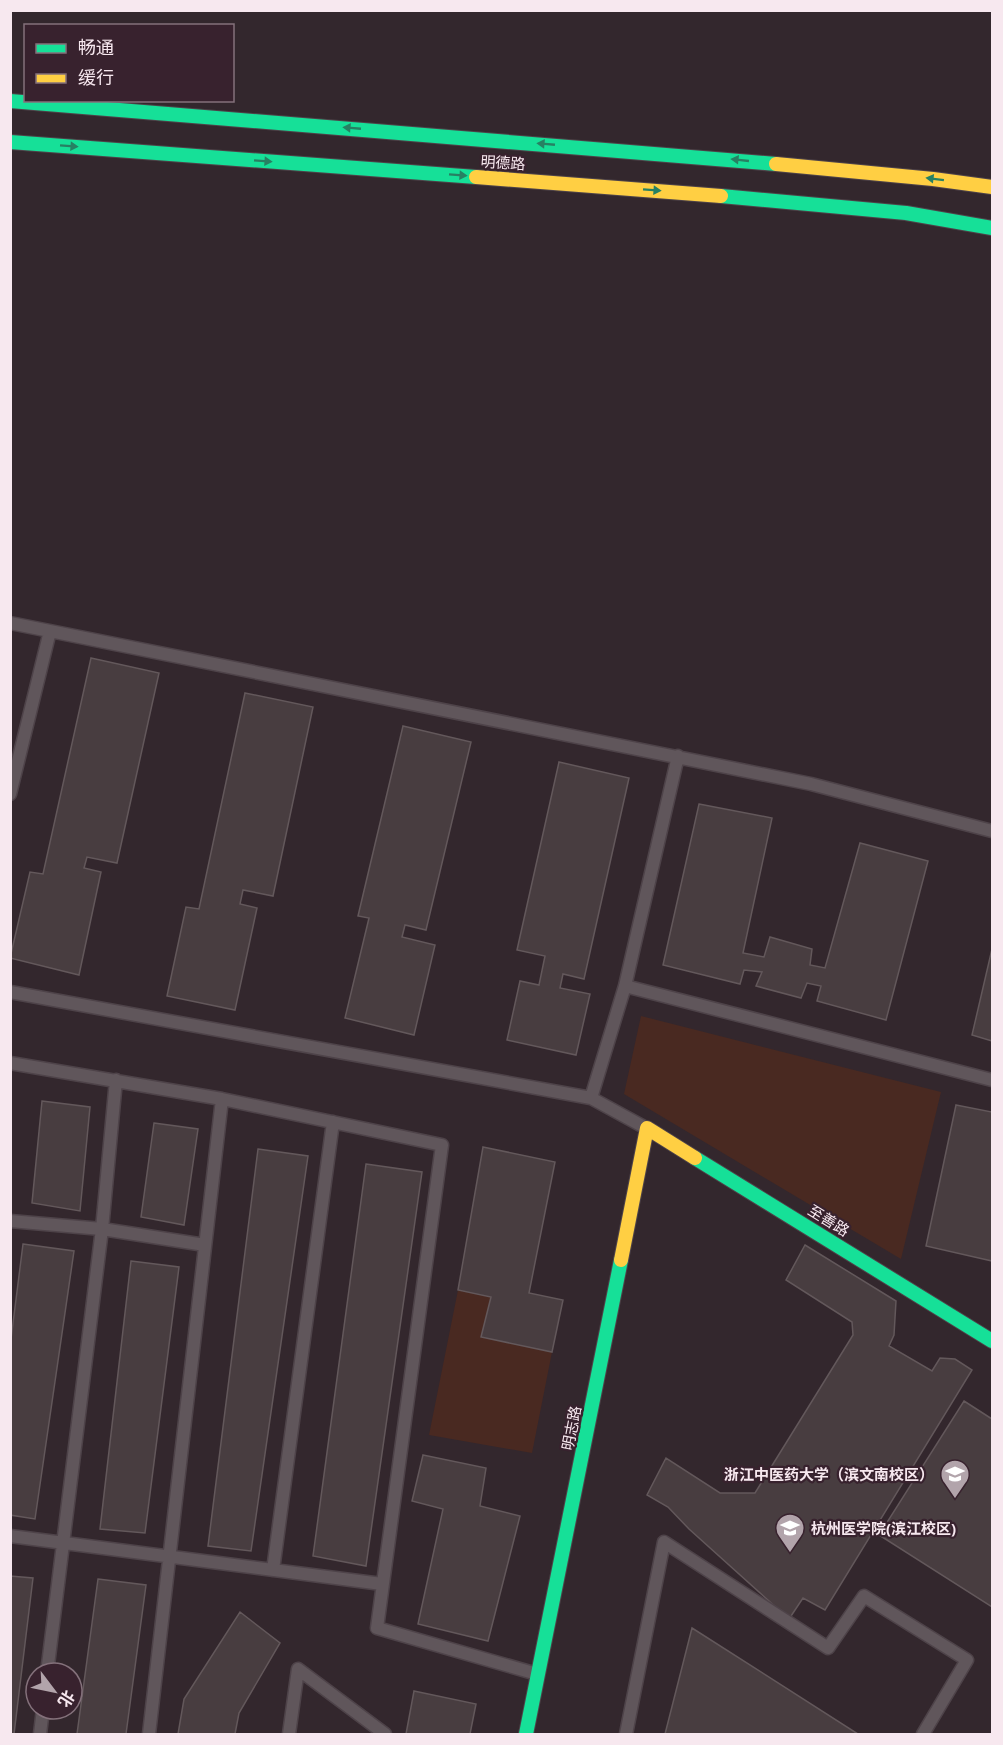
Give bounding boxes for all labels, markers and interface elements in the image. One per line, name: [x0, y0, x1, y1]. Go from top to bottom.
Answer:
legend: [24, 24, 234, 102]
text: 畅通: [78, 35, 114, 59]
text: 缓行: [78, 65, 114, 89]
one-way arrow: [342, 124, 361, 133]
one-way arrow: [537, 139, 556, 149]
one-way arrow: [59, 141, 78, 151]
street label: 明德路: [480, 150, 526, 174]
one-way arrow: [731, 155, 750, 165]
one-way arrow: [254, 156, 273, 166]
one-way arrow: [448, 170, 467, 180]
one-way arrow: [925, 175, 944, 184]
one-way arrow: [643, 185, 662, 194]
street label: 至善路: [805, 1200, 853, 1240]
street label: 明志路: [557, 1404, 585, 1452]
school or university icon: 浙江中医药大学（滨文南校区）: [939, 1458, 971, 1500]
place label: 浙江中医药大学（滨文南校区）: [724, 1464, 934, 1484]
school or university icon: 杭州医学院(滨江校区): [774, 1512, 806, 1554]
place label: 杭州医学院(滨江校区): [811, 1518, 956, 1538]
north arrow: [24, 1661, 84, 1721]
text: 北: [53, 1686, 80, 1712]

